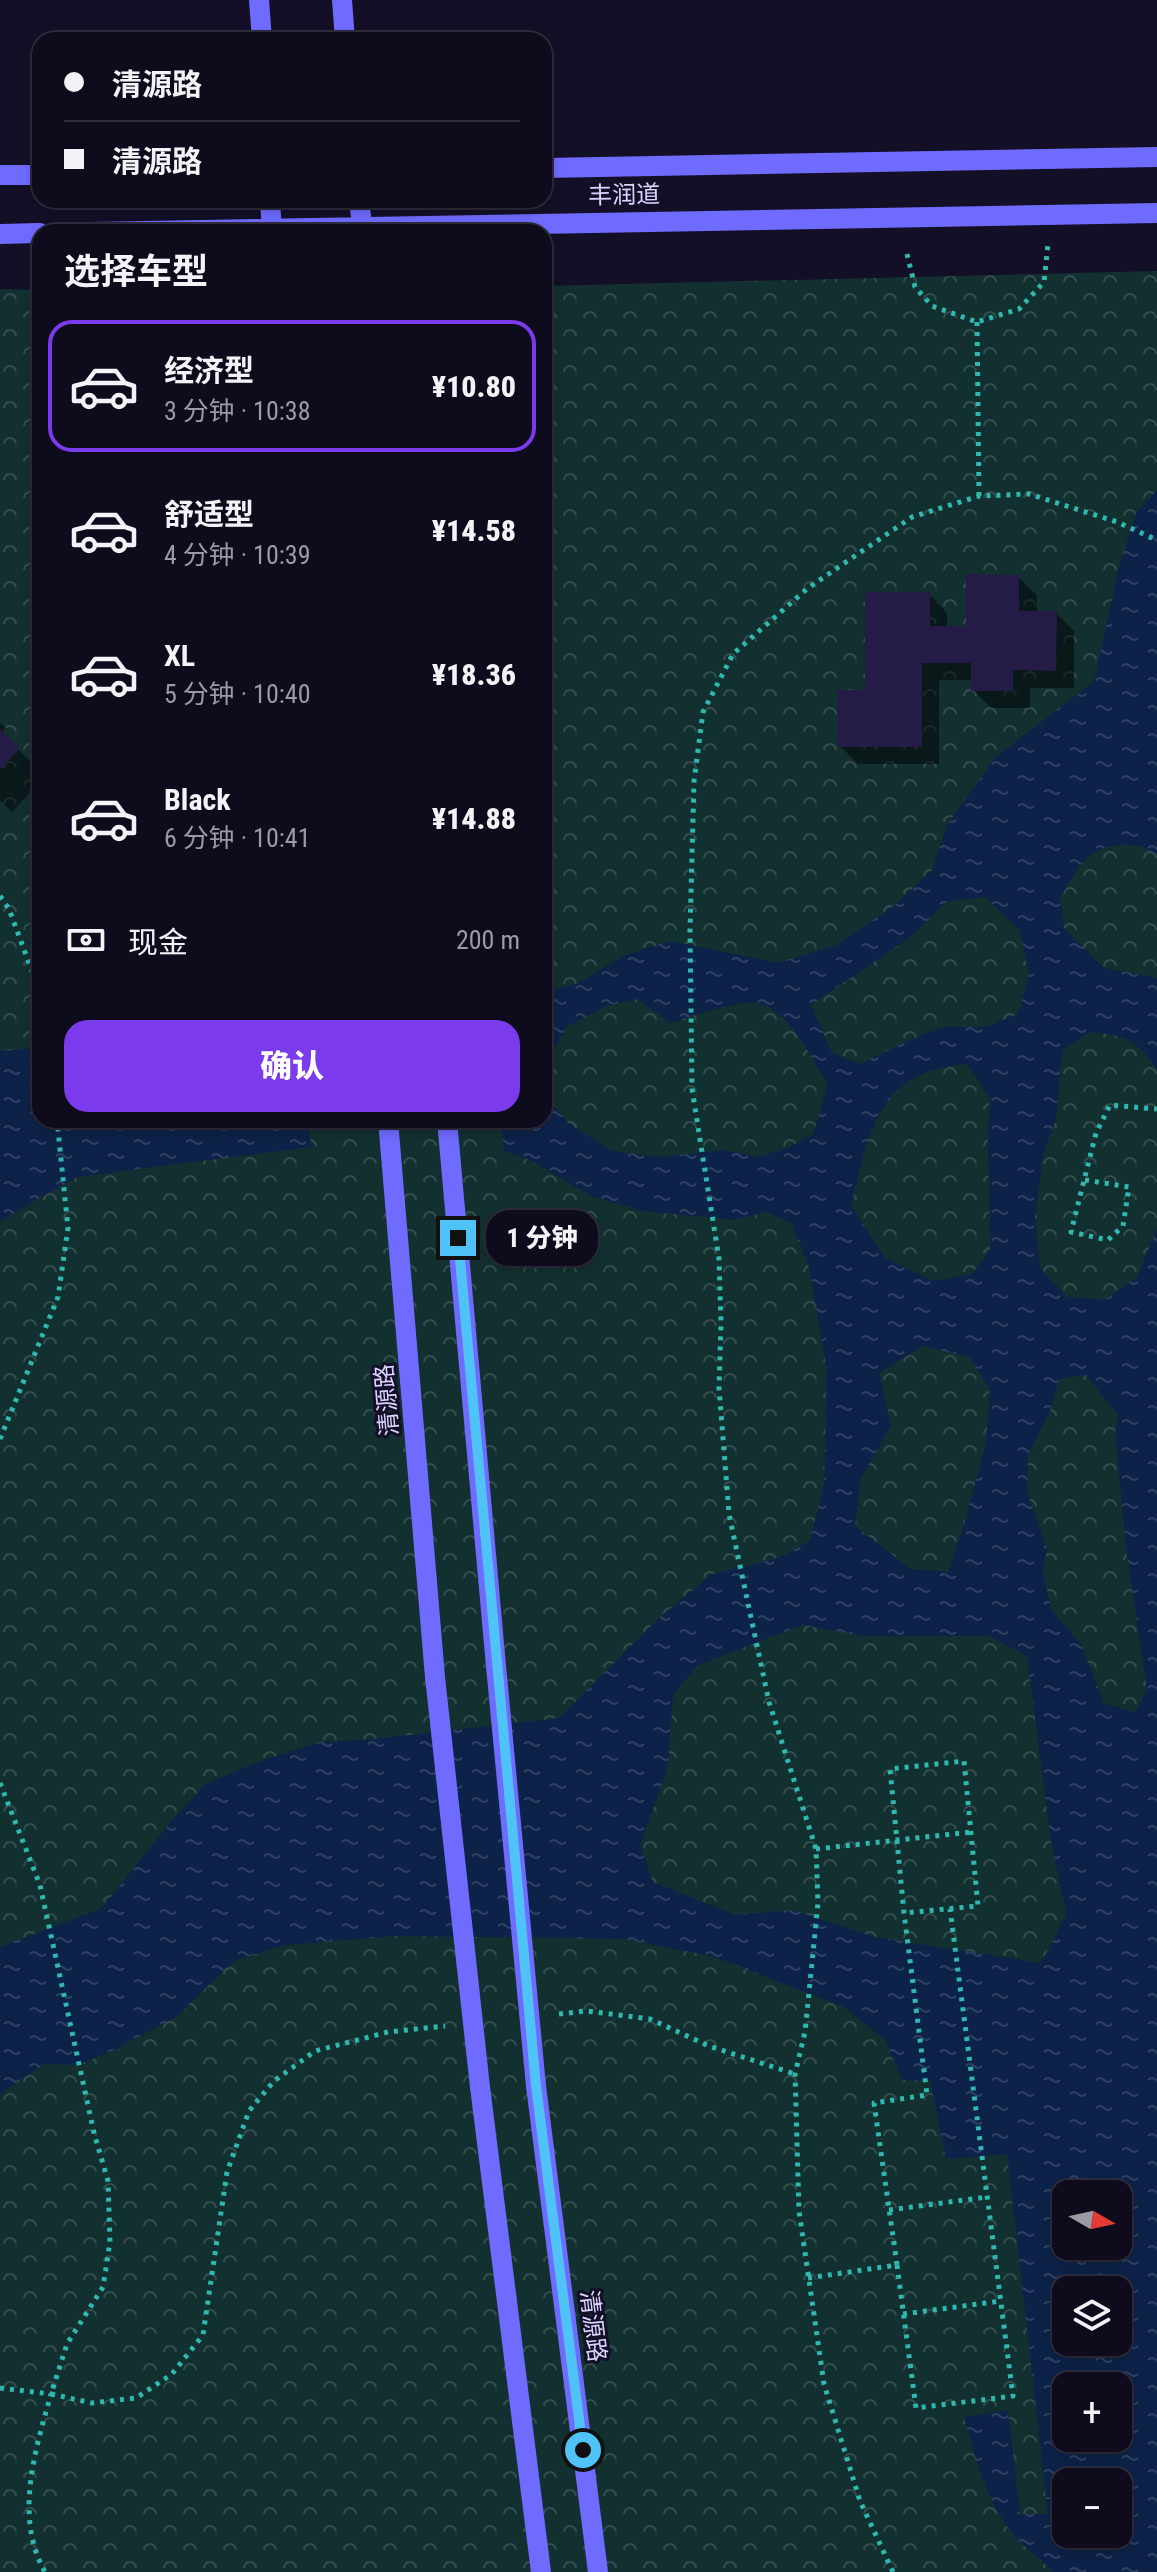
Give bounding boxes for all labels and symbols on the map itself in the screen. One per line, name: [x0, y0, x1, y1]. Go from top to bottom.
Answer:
street label: 丰润道: [588, 180, 660, 210]
callout: 1 分钟: [486, 1210, 598, 1266]
route end: [440, 1220, 476, 1256]
street label: 清源路: [370, 1363, 404, 1437]
north arrow: [1052, 2180, 1132, 2260]
street label: 清源路: [575, 2289, 611, 2363]
route start: [565, 2432, 601, 2468]

